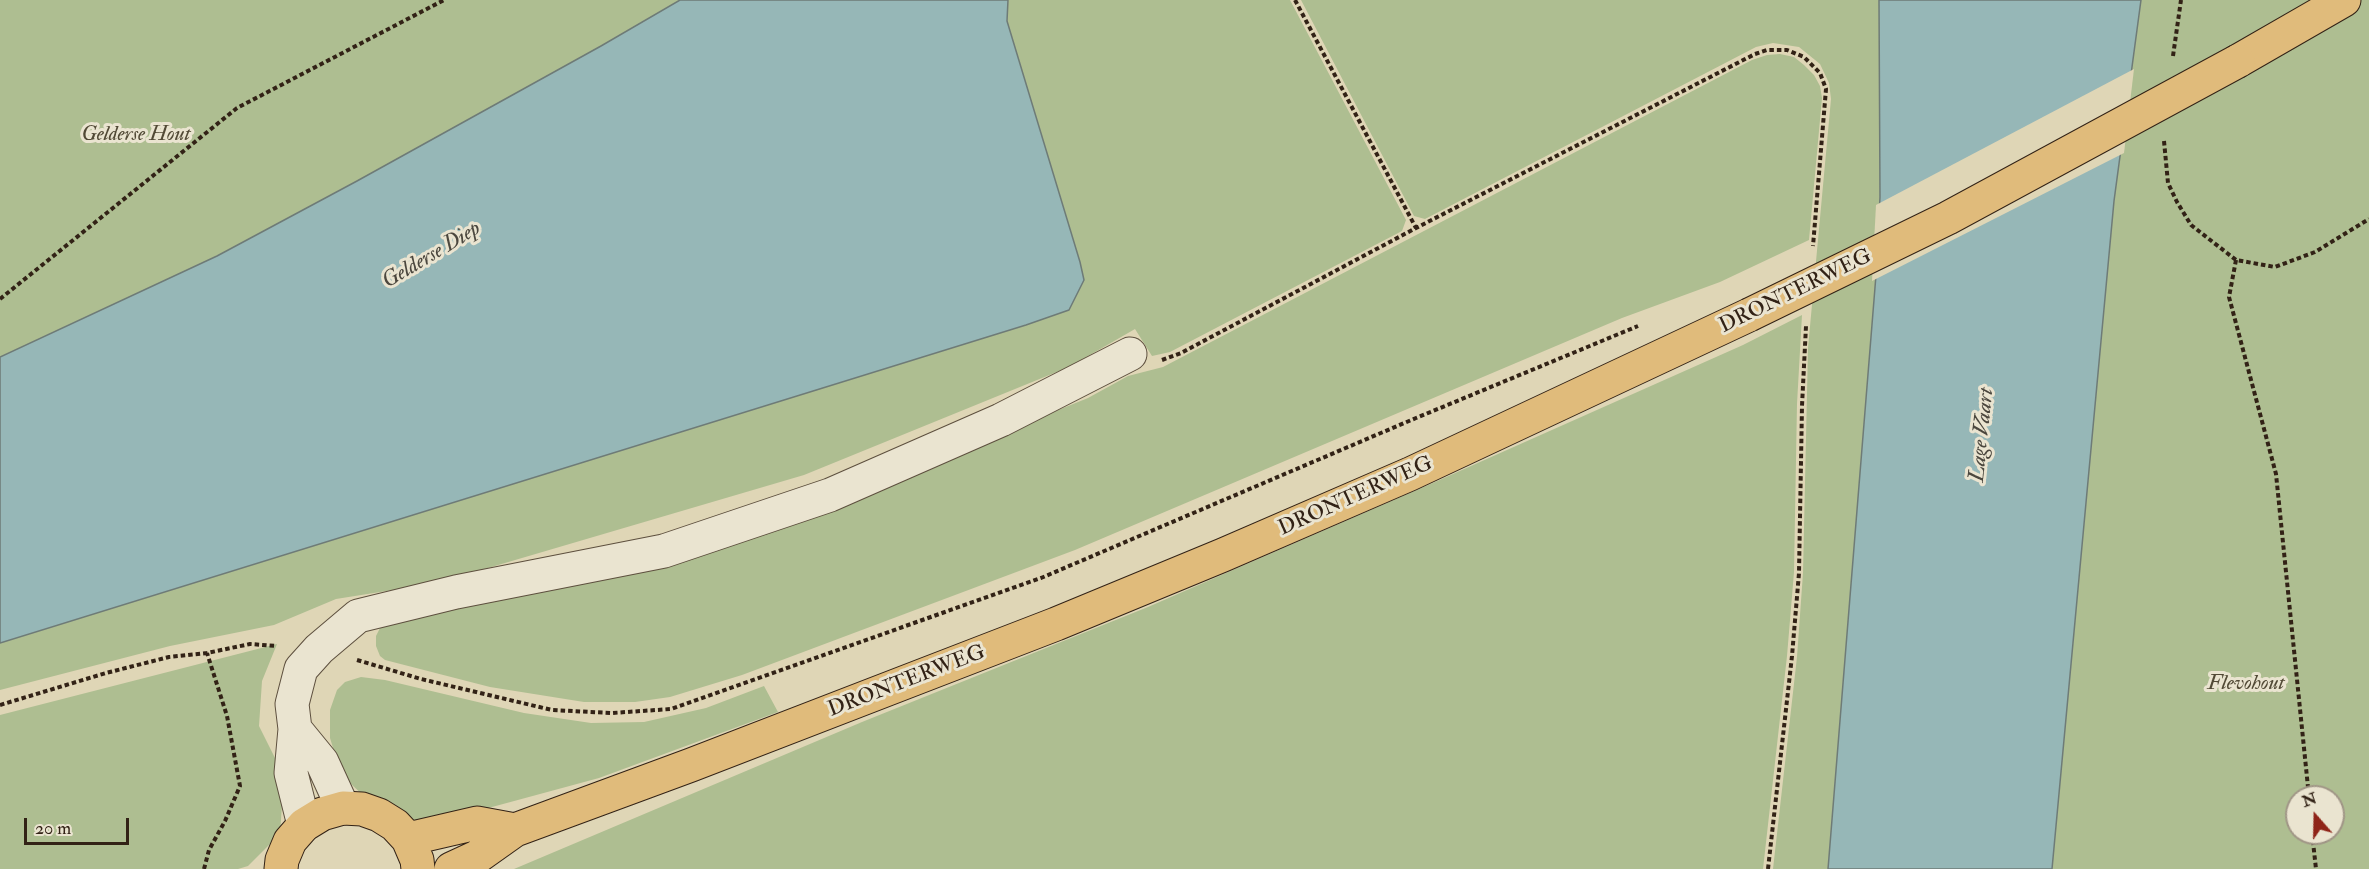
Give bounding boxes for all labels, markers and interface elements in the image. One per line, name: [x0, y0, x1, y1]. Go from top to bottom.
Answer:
park label: Gelderse Hout: [81, 122, 191, 148]
water label: Gelderse Diep: [378, 216, 486, 296]
street label: DRONTERWEG: [1716, 244, 1876, 340]
water label: Lage Vaart: [1965, 387, 2001, 483]
street label: DRONTERWEG: [1275, 452, 1437, 542]
street label: DRONTERWEG: [825, 640, 989, 724]
park label: Flevohout: [2207, 671, 2285, 697]
north arrow: [2285, 785, 2345, 845]
text: N: [2299, 788, 2320, 812]
scale bar: [27, 806, 132, 844]
text: 20 m: [35, 817, 71, 840]

